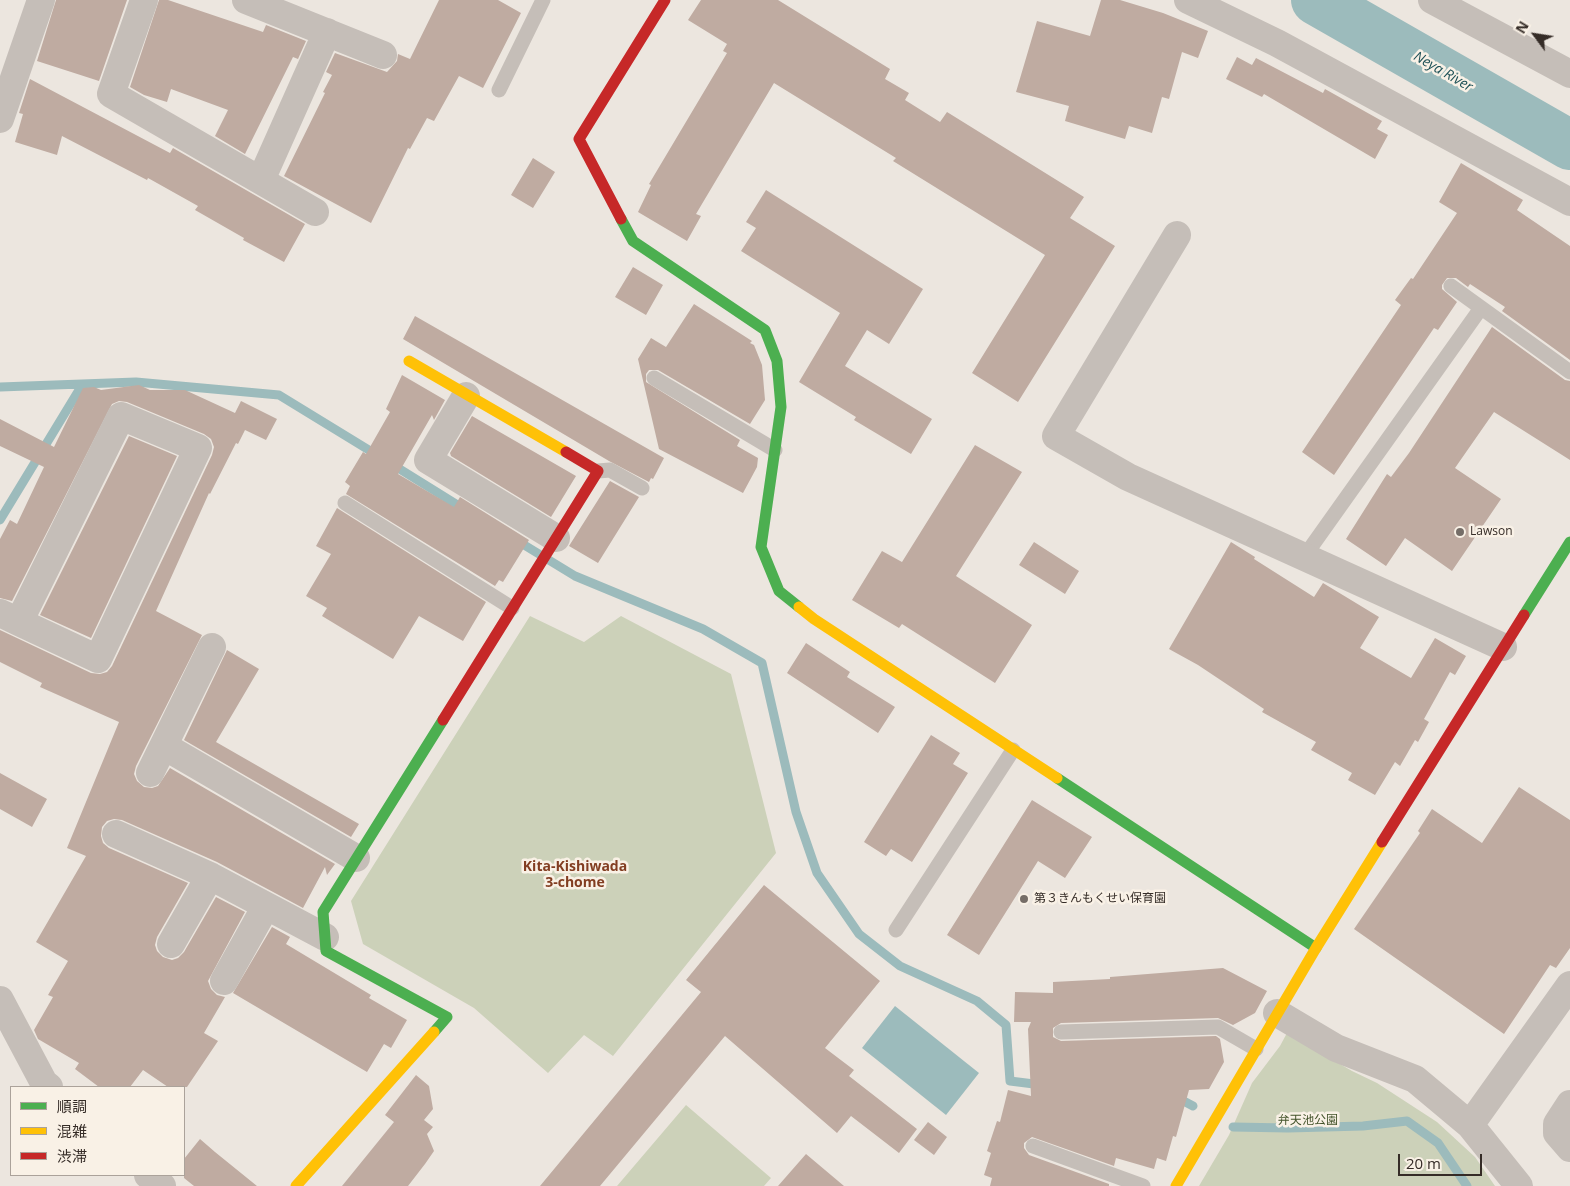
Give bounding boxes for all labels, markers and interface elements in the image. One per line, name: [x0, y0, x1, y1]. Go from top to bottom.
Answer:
north arrow: [1510, 10, 1560, 60]
text: N: [1511, 17, 1533, 37]
water label: Neya River: [1411, 48, 1475, 96]
place label: Lawson: [1470, 525, 1513, 539]
marker: Lawson: [1454, 526, 1466, 538]
district label: Kita-Kishiwada 3-chome: [523, 859, 627, 892]
place label: 第３きんもくせい保育園: [1034, 892, 1166, 906]
marker: 第３きんもくせい保育園: [1018, 893, 1030, 905]
legend: [10, 1086, 185, 1176]
text: 順調: [57, 1096, 87, 1116]
park label: 弁天池公園: [1278, 1114, 1338, 1128]
text: 混雑: [57, 1121, 87, 1141]
scale bar: [1400, 1144, 1484, 1176]
text: 渋滞: [57, 1146, 87, 1166]
text: 20 m: [1406, 1153, 1441, 1173]

